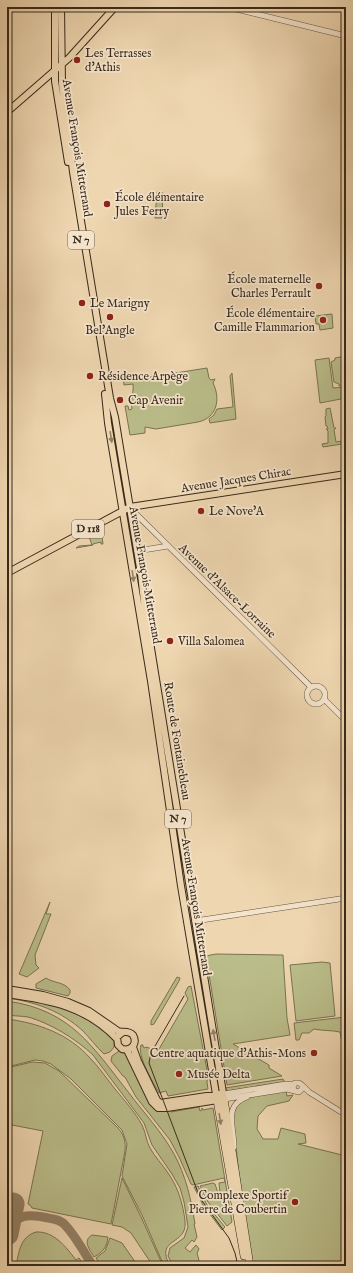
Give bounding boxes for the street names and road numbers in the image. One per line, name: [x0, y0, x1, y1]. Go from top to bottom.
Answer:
street label: Avenue François Mitterrand: [59, 77, 95, 219]
road number: N 7: [68, 231, 94, 249]
street label: Avenue Jacques Chirac: [179, 464, 292, 497]
street label: Avenue François Mitterrand: [125, 504, 165, 646]
road number: D 118: [72, 520, 104, 538]
street label: Avenue d'Alsace-Lorraine: [174, 540, 279, 642]
street label: Route de Fontainebleau: [160, 681, 194, 801]
road number: N 7: [165, 810, 191, 828]
street label: Avenue François Mitterrand: [178, 836, 214, 978]

